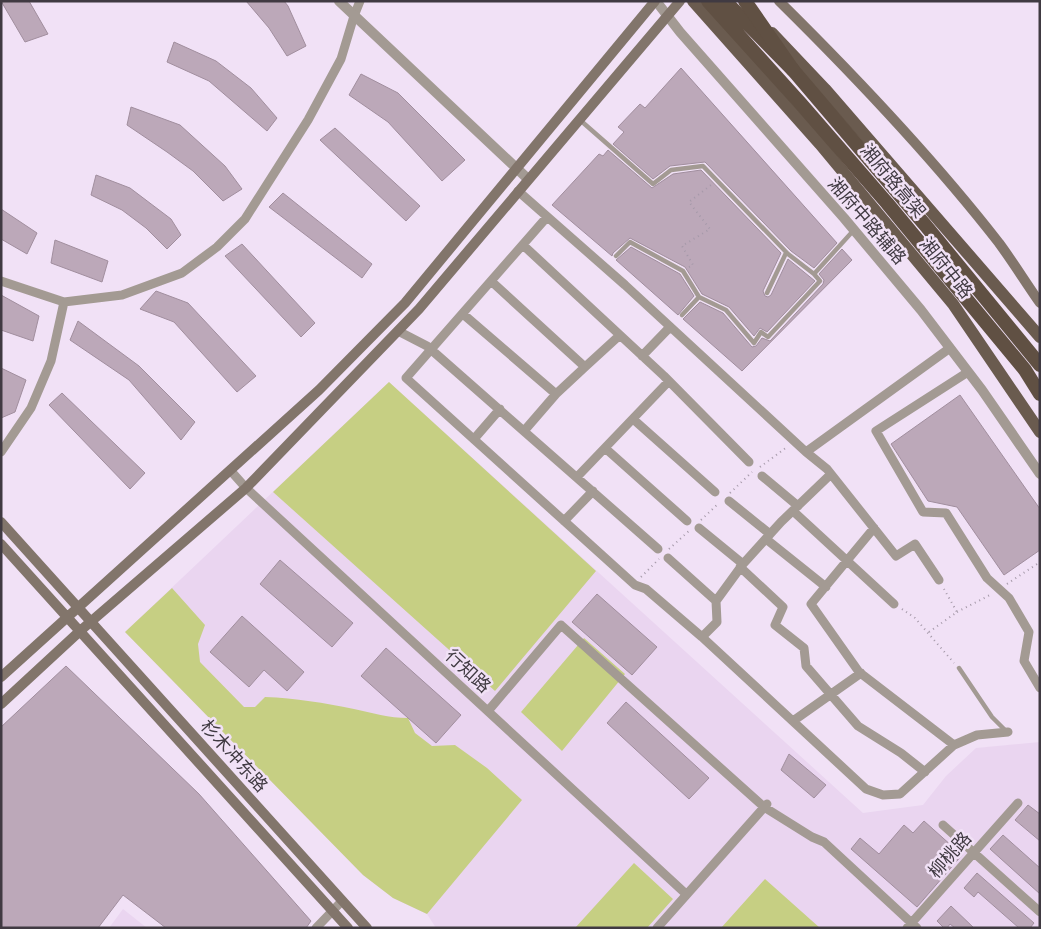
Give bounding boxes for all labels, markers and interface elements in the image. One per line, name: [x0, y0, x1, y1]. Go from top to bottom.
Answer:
street label: 湘府路高架: [856, 139, 931, 222]
street label: 湘府中路辅路: [824, 172, 911, 268]
street label: 湘府中路: [916, 232, 978, 302]
street label: 行知路: [441, 644, 496, 697]
street label: 杉木冲东路: [196, 715, 273, 796]
street label: 柳桃路: [923, 827, 975, 882]

